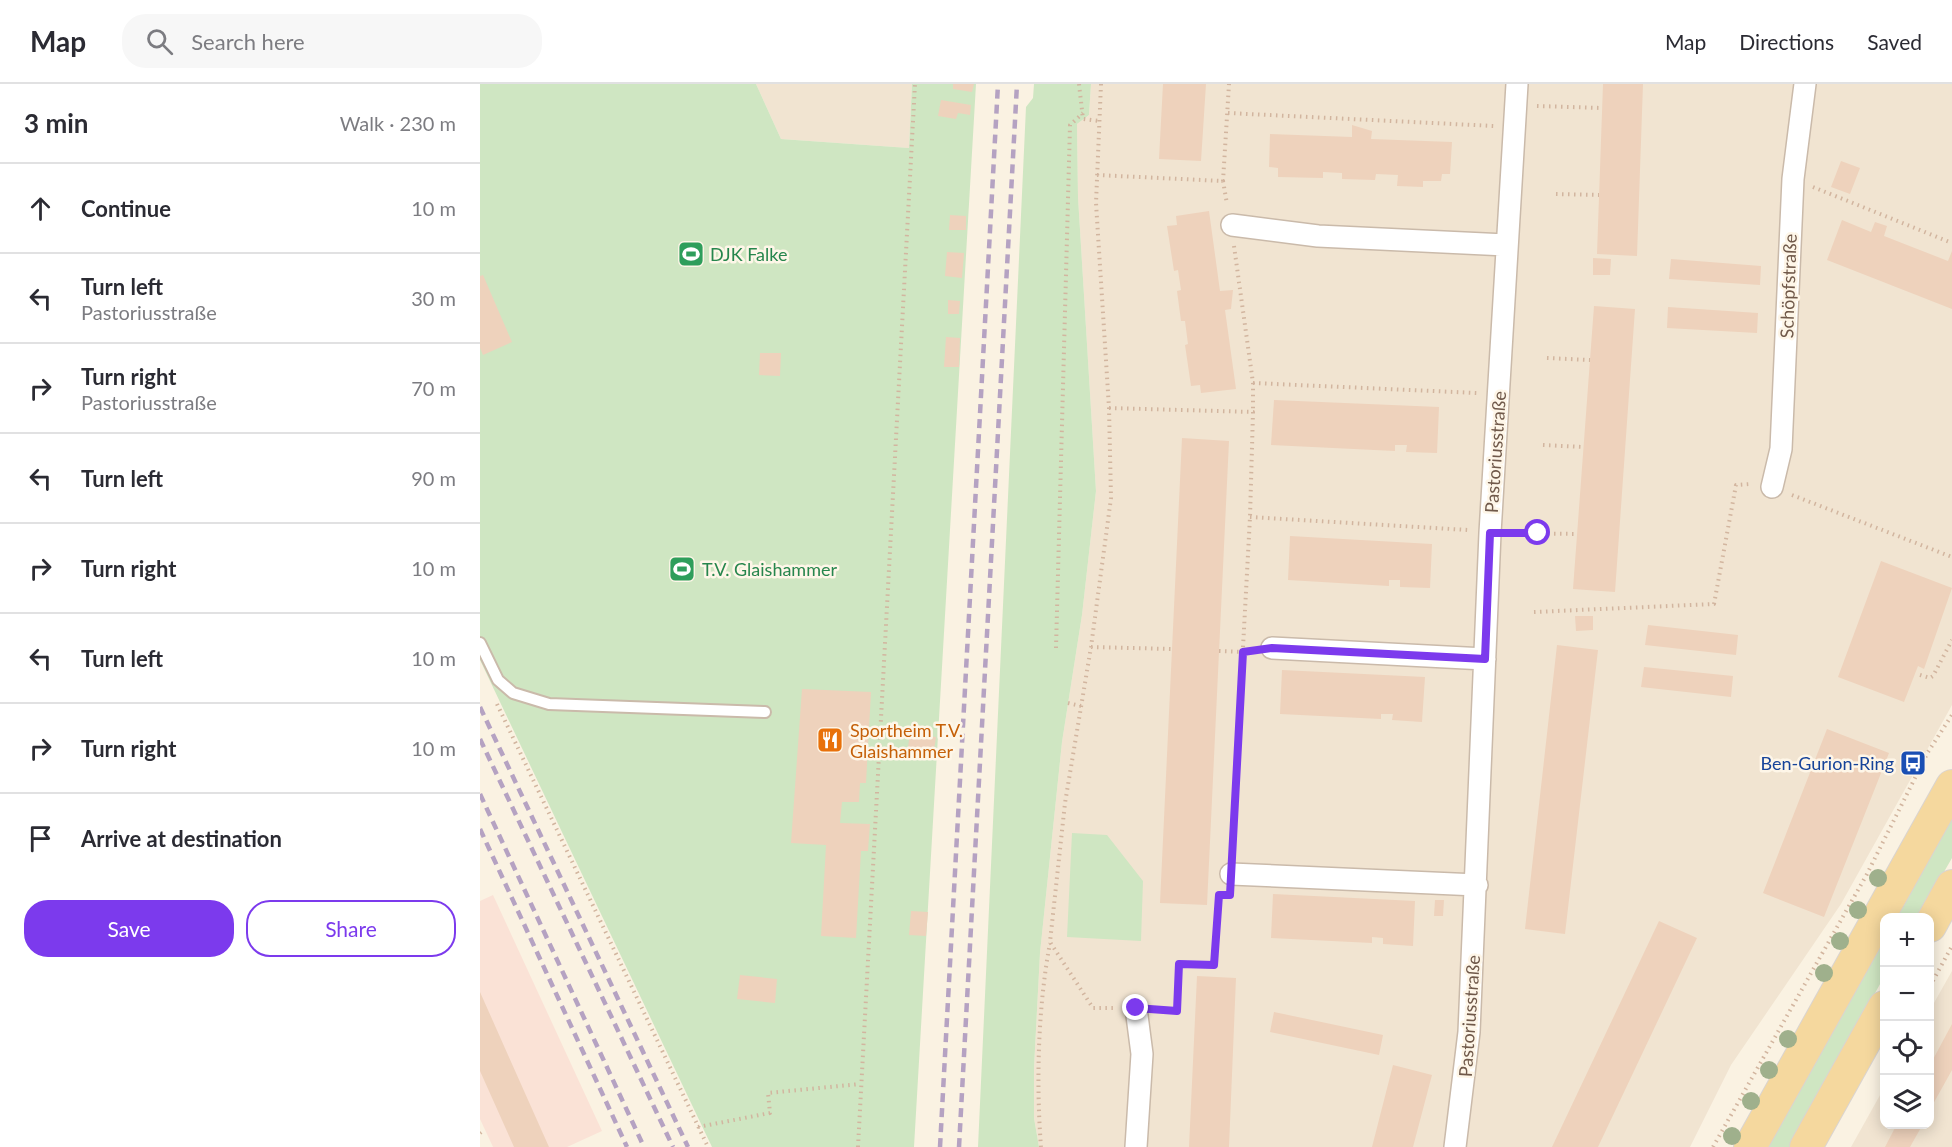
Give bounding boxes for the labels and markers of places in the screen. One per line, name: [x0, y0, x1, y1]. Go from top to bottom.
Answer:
sports icon: DJK Falke: [676, 239, 706, 269]
place label: DJK Falke: [710, 243, 787, 265]
sports icon: T.V. Glaishammer: [667, 554, 697, 584]
place label: T.V. Glaishammer: [702, 558, 837, 580]
place label: Sportheim T.V. Glaishammer: [850, 719, 963, 762]
restaurant icon: Sportheim T.V. Glaishammer: [815, 725, 845, 755]
bus stop icon: Ben-Gurion-Ring: [1898, 748, 1928, 778]
place label: Ben-Gurion-Ring: [1761, 752, 1894, 774]

